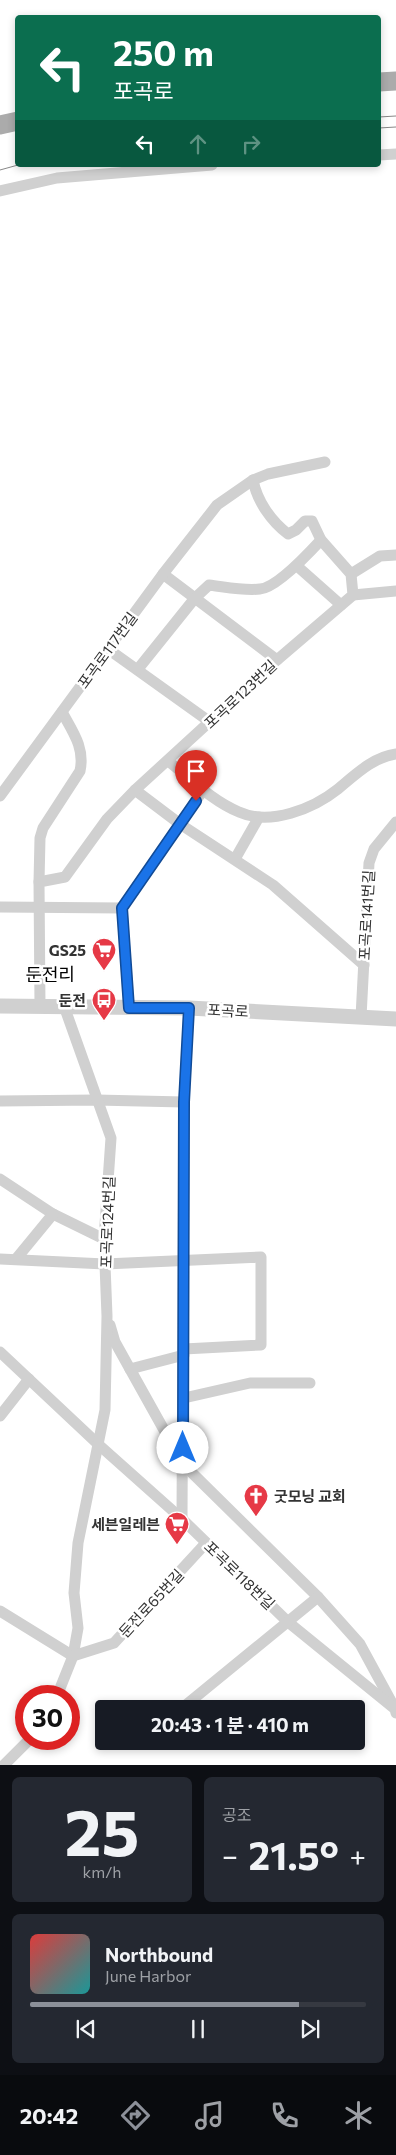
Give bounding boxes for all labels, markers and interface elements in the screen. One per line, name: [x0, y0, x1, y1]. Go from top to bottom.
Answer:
text: 250 m: [113, 30, 214, 73]
icon: left: [30, 35, 95, 100]
text: 포곡로: [113, 77, 174, 104]
icon: left: [131, 130, 159, 158]
icon: ahead: [184, 130, 212, 158]
icon: right: [237, 130, 265, 158]
street label: 포곡로117번길: [73, 608, 141, 692]
street label: 포곡로123번길: [200, 656, 280, 732]
pin: [175, 750, 217, 801]
icon: arrive: [182, 757, 210, 785]
street label: 포곡로141번길: [355, 869, 377, 961]
supermarket icon: GS25: [91, 937, 117, 971]
place label: GS25: [49, 941, 86, 959]
district label: 둔전리: [25, 963, 75, 985]
bus stop icon: 둔전: [91, 987, 117, 1021]
place label: 둔전: [58, 991, 86, 1009]
street label: 포곡로: [207, 1000, 249, 1020]
street label: 포곡로124번길: [96, 1175, 118, 1269]
position arrow: [156, 1421, 208, 1473]
church icon: 굿모닝 교회: [243, 1483, 269, 1517]
place label: 굿모닝 교회: [274, 1487, 346, 1505]
supermarket icon: 세븐일레븐: [164, 1511, 190, 1545]
place label: 세븐일레븐: [91, 1515, 160, 1533]
street label: 포곡로118번길: [201, 1537, 279, 1613]
street label: 둔전로65번길: [115, 1565, 187, 1641]
speed limit sign: 30: [15, 1685, 80, 1750]
text: 20:43 · 1 분 · 410 m: [151, 1713, 309, 1736]
text: 25: [65, 1790, 139, 1869]
text: 공조: [222, 1805, 251, 1824]
text: 21.5°: [249, 1831, 339, 1878]
text: −: [222, 1838, 238, 1872]
text: +: [350, 1838, 366, 1872]
text: km/h: [83, 1862, 121, 1881]
text: Northbound: [105, 1943, 213, 1966]
text: June Harbor: [105, 1966, 191, 1985]
icon: previous: [72, 2015, 100, 2043]
icon: pause: [184, 2015, 212, 2043]
icon: next: [296, 2015, 324, 2043]
icon: directions: [118, 2098, 153, 2133]
icon: music: [192, 2098, 227, 2133]
icon: phone: [267, 2098, 302, 2133]
icon: climate: [341, 2098, 376, 2133]
text: 20:42: [20, 2102, 78, 2129]

